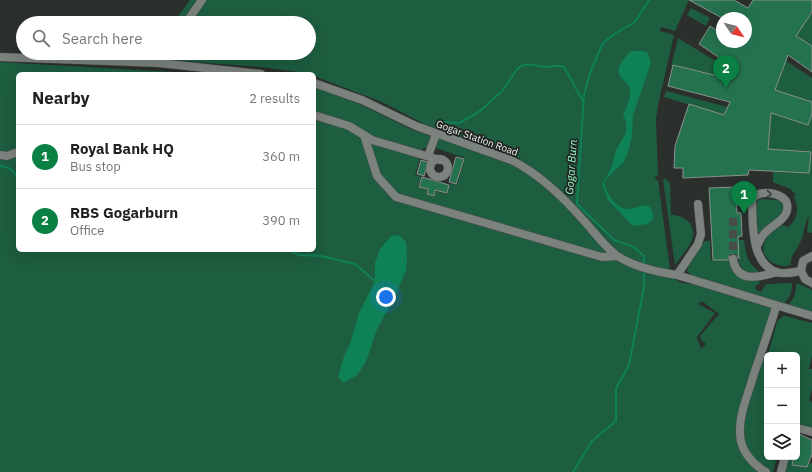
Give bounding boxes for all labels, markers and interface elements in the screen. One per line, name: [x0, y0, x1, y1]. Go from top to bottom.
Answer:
north arrow: [716, 12, 752, 48]
search box: [16, 16, 316, 60]
icon: search: [30, 27, 52, 49]
text: Search here: [62, 29, 142, 48]
pin: 2: [713, 55, 739, 88]
text: Nearby: [32, 87, 90, 109]
text: 2 results: [249, 90, 300, 107]
street label: Gogar Station Road: [434, 117, 520, 159]
text: Royal Bank HQ: [70, 139, 174, 158]
water label: Gogar Burn: [562, 139, 580, 195]
text: 1: [41, 148, 49, 165]
text: 360 m: [262, 148, 300, 165]
text: Bus stop: [70, 158, 121, 175]
pin: 1: [731, 181, 757, 214]
one-way arrow: [766, 189, 772, 198]
text: RBS Gogarburn: [70, 203, 178, 222]
text: 2: [41, 212, 49, 229]
text: 390 m: [262, 212, 300, 229]
text: Office: [70, 222, 104, 239]
your location: [376, 287, 396, 307]
map controls: [764, 352, 800, 460]
button: +: [764, 352, 800, 388]
button: −: [764, 388, 800, 424]
button: layers: [764, 424, 800, 460]

